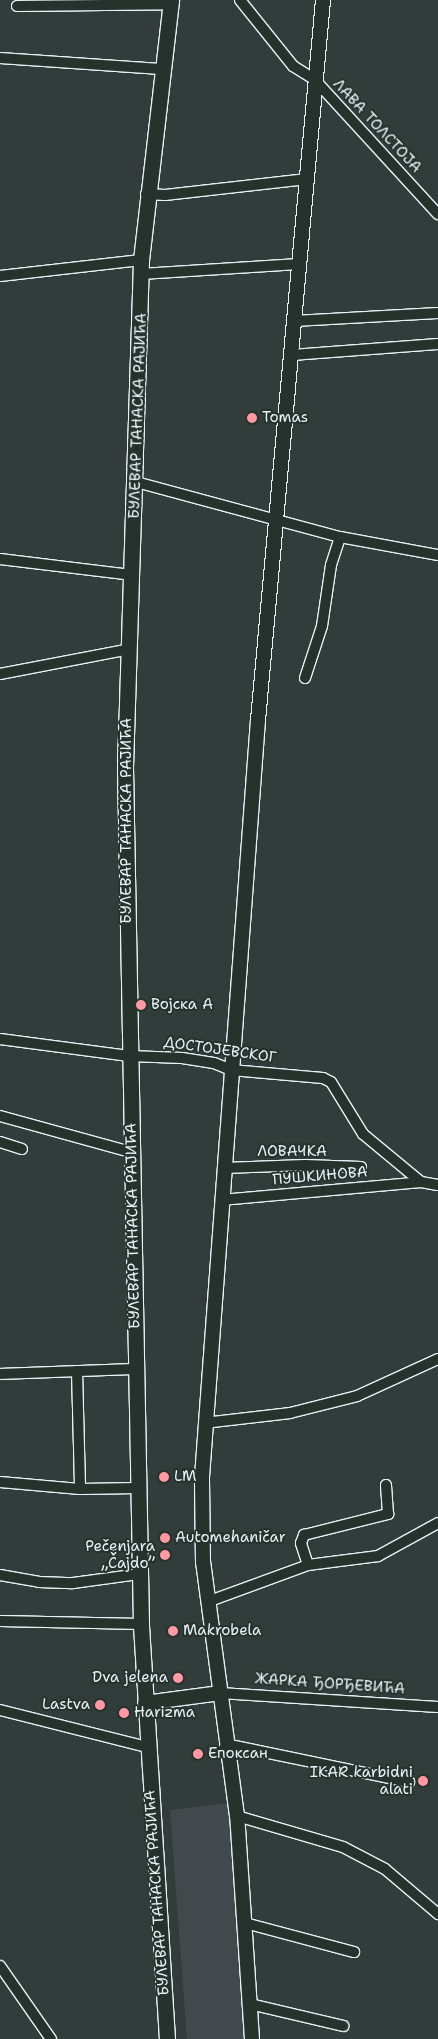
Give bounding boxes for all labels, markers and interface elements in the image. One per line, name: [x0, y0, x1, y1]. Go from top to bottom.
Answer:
street label: ЛАВА ТОЛСТОЈА: [329, 75, 425, 177]
street label: БУЛЕВАР ТАНАСКА РАЈИЋА: [125, 313, 151, 519]
place label: Tomas: [262, 409, 308, 427]
marker: Tomas: [246, 412, 258, 424]
street label: БУЛЕВАР ТАНАСКА РАЈИЋА: [118, 718, 136, 924]
place label: Војска А: [151, 996, 213, 1014]
marker: Војска А: [135, 999, 147, 1011]
street label: ДОСТОЈЕВСКОГ: [163, 1033, 277, 1067]
street label: БУЛЕВАР ТАНАСКА РАЈИЋА: [122, 1123, 144, 1329]
street label: ЛОВАЧКА: [257, 1143, 327, 1161]
street label: ПУШКИНОВА: [272, 1163, 368, 1189]
place label: LM: [174, 1468, 196, 1486]
marker: LM: [158, 1471, 170, 1483]
place label: Automehaničar: [175, 1529, 286, 1547]
marker: Automehaničar: [159, 1532, 171, 1544]
place label: Pečenjara „Čajdo”: [85, 1537, 155, 1572]
marker: Pečenjara „Čajdo”: [159, 1549, 171, 1561]
place label: Makrobela: [183, 1622, 261, 1640]
marker: Makrobela: [167, 1625, 179, 1637]
place label: Dva jelena: [92, 1669, 168, 1687]
street label: ЖАРКА ЂОРЂЕВИЋА: [254, 1670, 406, 1698]
marker: Dva jelena: [172, 1672, 184, 1684]
place label: Lastva: [42, 1696, 90, 1714]
marker: Lastva: [94, 1699, 106, 1711]
place label: Harizma: [134, 1704, 195, 1722]
marker: Harizma: [118, 1707, 130, 1719]
place label: Епоксан: [208, 1745, 268, 1763]
marker: Епоксан: [192, 1748, 204, 1760]
place label: IKAR karbidni alati: [310, 1763, 413, 1798]
marker: IKAR karbidni alati: [417, 1775, 429, 1787]
street label: БУЛЕВАР ТАНАСКА РАЈИЋА: [141, 1790, 173, 1996]

